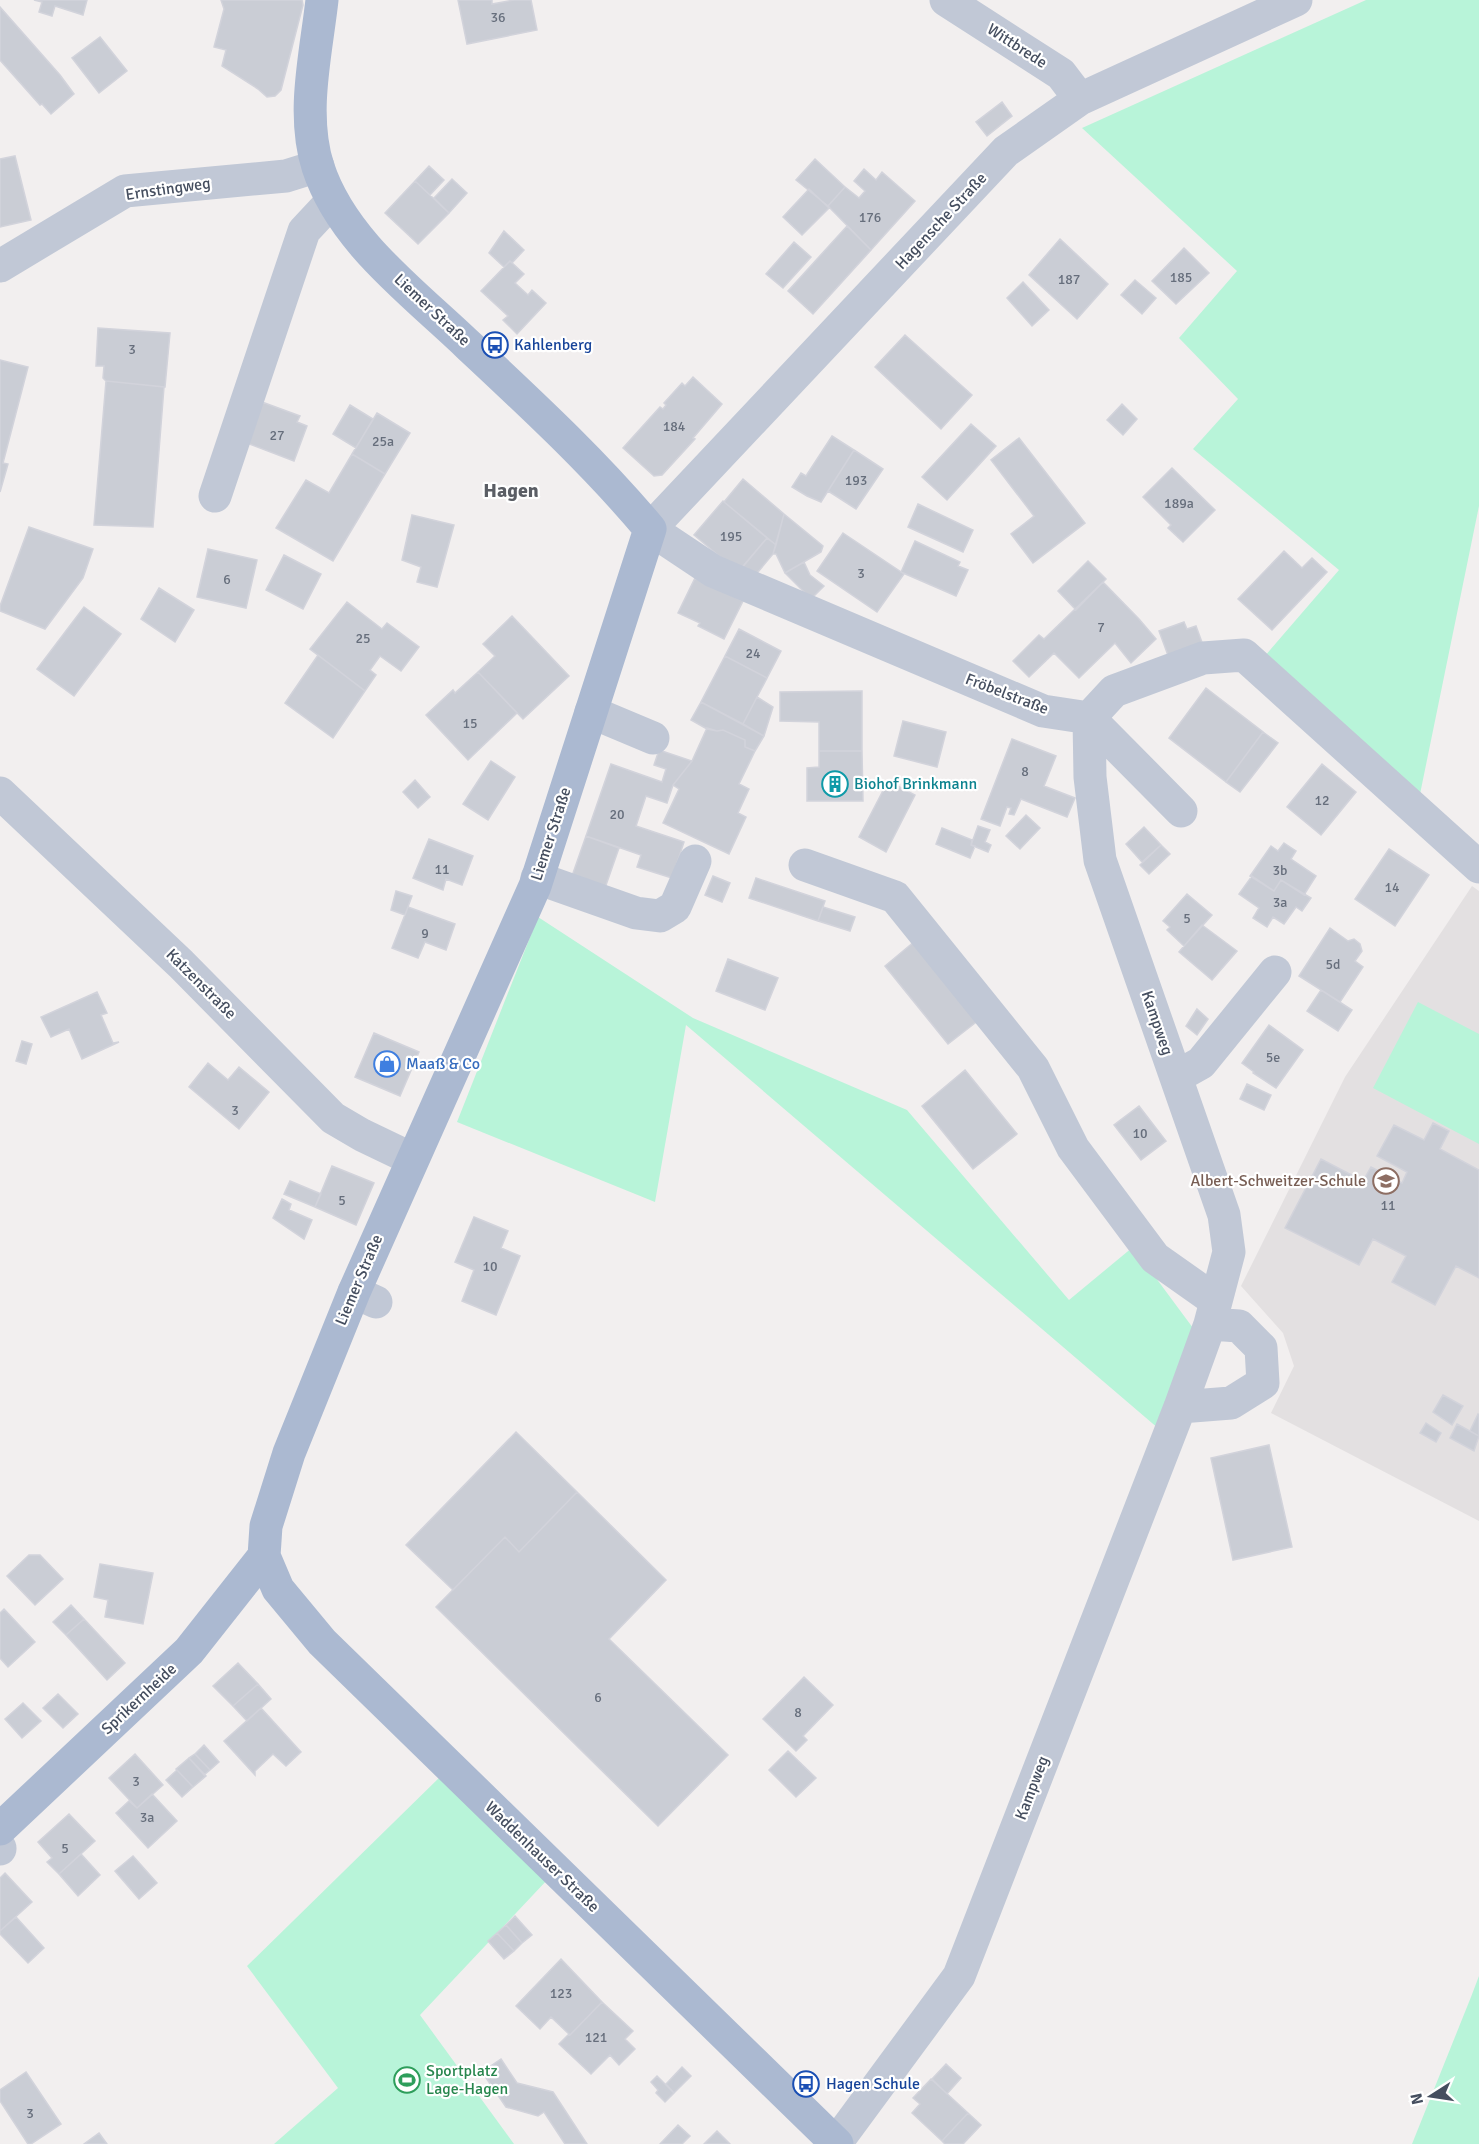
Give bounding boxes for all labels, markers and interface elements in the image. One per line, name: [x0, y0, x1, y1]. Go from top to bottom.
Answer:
house number: 36: [490, 9, 506, 26]
street label: Wittbrede: [983, 19, 1051, 73]
street label: Hagensche Straße: [891, 168, 991, 274]
street label: Ernstingweg: [124, 173, 212, 205]
house number: 176: [859, 209, 881, 226]
house number: 185: [1170, 269, 1192, 286]
street label: Liemer Straße: [390, 270, 474, 350]
house number: 187: [1058, 271, 1080, 288]
bus stop icon: Kahlenberg: [480, 330, 510, 360]
place label: Kahlenberg: [514, 335, 592, 355]
house number: 3: [128, 341, 136, 358]
house number: 184: [663, 418, 686, 435]
house number: 27: [269, 427, 285, 444]
house number: 25a: [372, 433, 394, 450]
house number: 193: [845, 472, 867, 489]
district label: Hagen: [483, 478, 539, 503]
house number: 189a: [1164, 495, 1194, 512]
house number: 195: [720, 528, 742, 545]
house number: 3: [857, 565, 865, 582]
house number: 6: [223, 571, 231, 588]
house number: 7: [1097, 619, 1105, 636]
house number: 25: [355, 630, 371, 647]
house number: 24: [745, 645, 761, 662]
street label: Fröbelstraße: [963, 669, 1051, 719]
house number: 15: [462, 715, 478, 732]
house number: 8: [1021, 763, 1029, 780]
building icon: Biohof Brinkmann: [820, 769, 850, 799]
place label: Biohof Brinkmann: [854, 774, 977, 794]
street label: Liemer Straße: [527, 785, 575, 883]
house number: 12: [1314, 792, 1330, 809]
house number: 20: [609, 806, 625, 823]
house number: 11: [434, 861, 450, 878]
house number: 3b: [1273, 862, 1287, 879]
house number: 14: [1384, 879, 1400, 896]
house number: 3a: [1273, 894, 1287, 911]
house number: 5: [1183, 910, 1191, 927]
house number: 9: [421, 925, 429, 942]
street label: Katzenstraße: [162, 945, 240, 1023]
house number: 5d: [1326, 956, 1340, 973]
street label: Kampweg: [1137, 988, 1177, 1058]
shop icon: Maaß & Co: [372, 1049, 402, 1079]
house number: 5e: [1266, 1049, 1280, 1066]
place label: Maaß & Co: [406, 1054, 480, 1074]
house number: 3: [231, 1102, 239, 1119]
house number: 10: [1132, 1125, 1148, 1142]
school or university icon: Albert-Schweitzer-Schule: [1371, 1166, 1401, 1196]
place label: Albert-Schweitzer-Schule: [1191, 1171, 1366, 1191]
house number: 5: [338, 1192, 346, 1209]
house number: 11: [1380, 1197, 1396, 1214]
street label: Liemer Straße: [331, 1231, 387, 1329]
house number: 10: [482, 1258, 498, 1275]
street label: Sprikernheide: [97, 1659, 181, 1739]
house number: 6: [594, 1689, 602, 1706]
house number: 8: [794, 1704, 802, 1721]
street label: Kampweg: [1011, 1753, 1053, 1823]
house number: 3: [132, 1773, 140, 1790]
street label: Waddenhauser Straße: [481, 1797, 603, 1917]
house number: 3a: [140, 1809, 154, 1826]
house number: 5: [61, 1840, 69, 1857]
house number: 123: [550, 1985, 572, 2002]
house number: 121: [585, 2029, 607, 2046]
place label: Sportplatz Lage-Hagen: [426, 2061, 508, 2099]
sports icon: Sportplatz Lage-Hagen: [392, 2065, 422, 2095]
north arrow: [1401, 2066, 1461, 2126]
bus stop icon: Hagen Schule: [791, 2069, 821, 2099]
place label: Hagen Schule: [826, 2074, 920, 2094]
text: N: [1406, 2091, 1428, 2106]
house number: 3: [26, 2105, 34, 2122]

